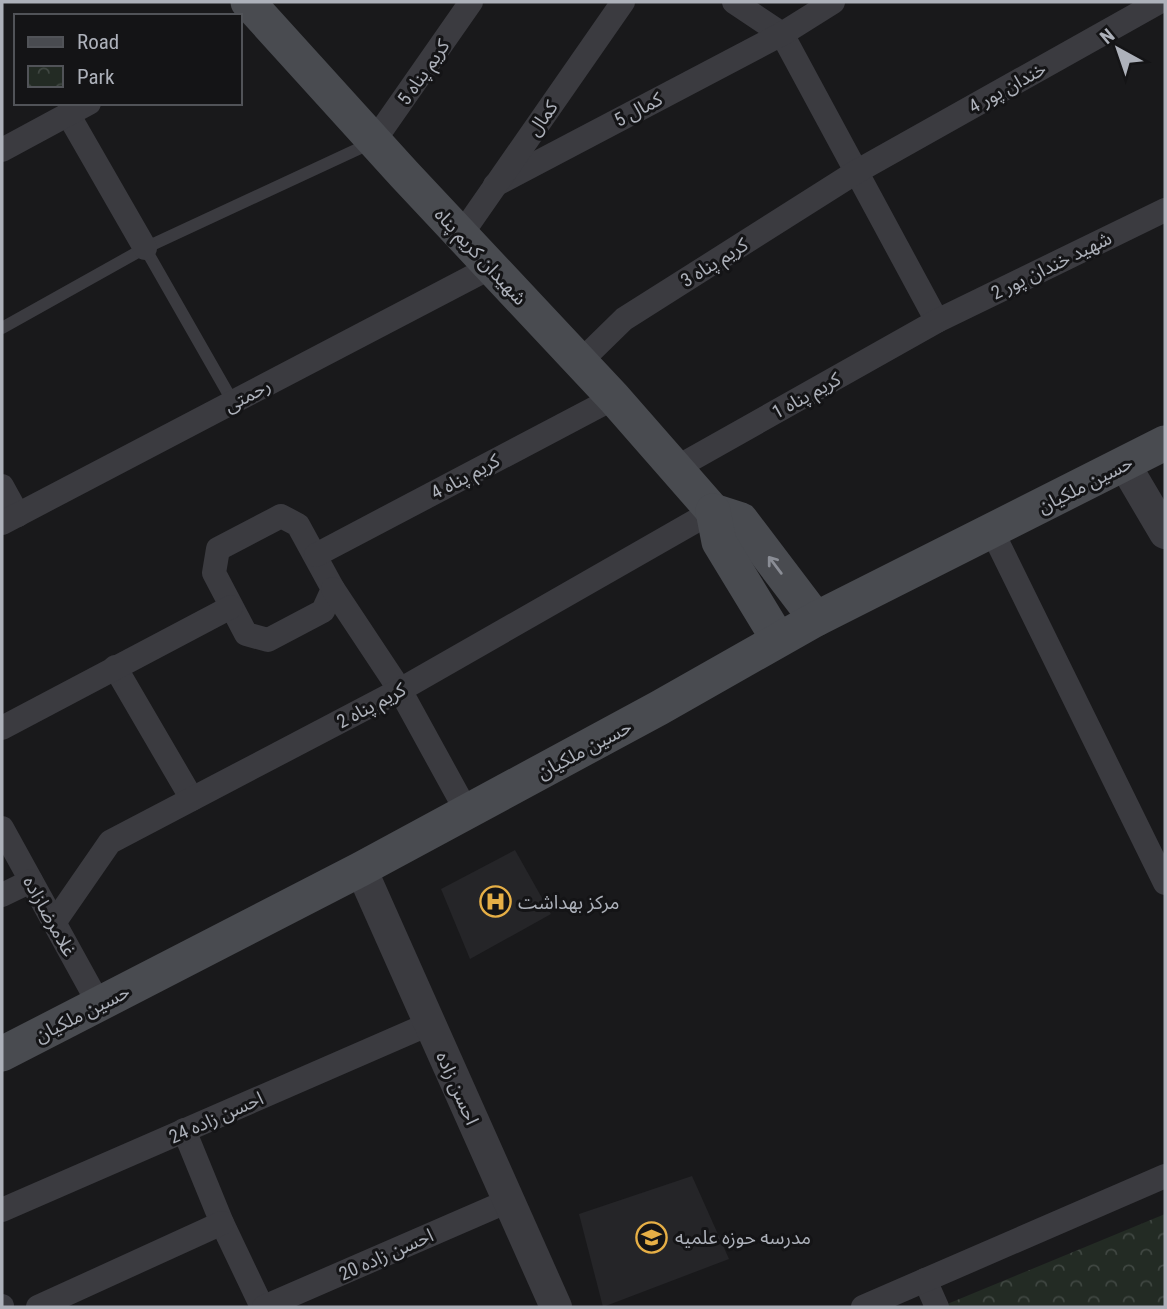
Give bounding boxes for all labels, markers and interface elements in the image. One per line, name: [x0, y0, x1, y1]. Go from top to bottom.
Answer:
legend: [14, 14, 242, 105]
north arrow: [1083, 14, 1153, 84]
text: N: [1096, 24, 1119, 49]
text: Road: [77, 30, 119, 54]
street label: کریم پناه 5: [393, 34, 457, 111]
street label: خندان پور 4: [964, 57, 1051, 119]
text: Park: [77, 65, 115, 89]
street label: کمال 5: [610, 87, 667, 132]
street label: کمال: [522, 95, 563, 140]
street label: شهیدان کریم پناه: [428, 203, 532, 312]
street label: شهید خندان پور 2: [987, 226, 1116, 306]
street label: کریم پناه 3: [677, 232, 755, 295]
street label: کریم پناه 1: [768, 367, 847, 426]
street label: رحمتی: [220, 374, 274, 417]
street label: کریم پناه 4: [427, 448, 506, 507]
street label: حسین ملکیان: [1034, 451, 1137, 518]
one-way arrow: [767, 556, 782, 574]
street label: کریم پناه 2: [333, 677, 412, 736]
street label: حسین ملکیان: [533, 715, 635, 784]
street label: غلامرضازاده: [18, 872, 81, 960]
hospital icon: مرکز بهداشت: [478, 885, 512, 919]
place label: مرکز بهداشت: [518, 891, 620, 914]
street label: حسین ملکیان: [31, 980, 134, 1047]
street label: احسن زاده: [431, 1048, 484, 1128]
street label: احسن زاده 24: [165, 1086, 267, 1149]
school or university icon: مدرسه حوزه علمیه: [635, 1220, 669, 1254]
street label: احسن زاده 20: [335, 1223, 437, 1286]
place label: مدرسه حوزه علمیه: [675, 1226, 811, 1249]

